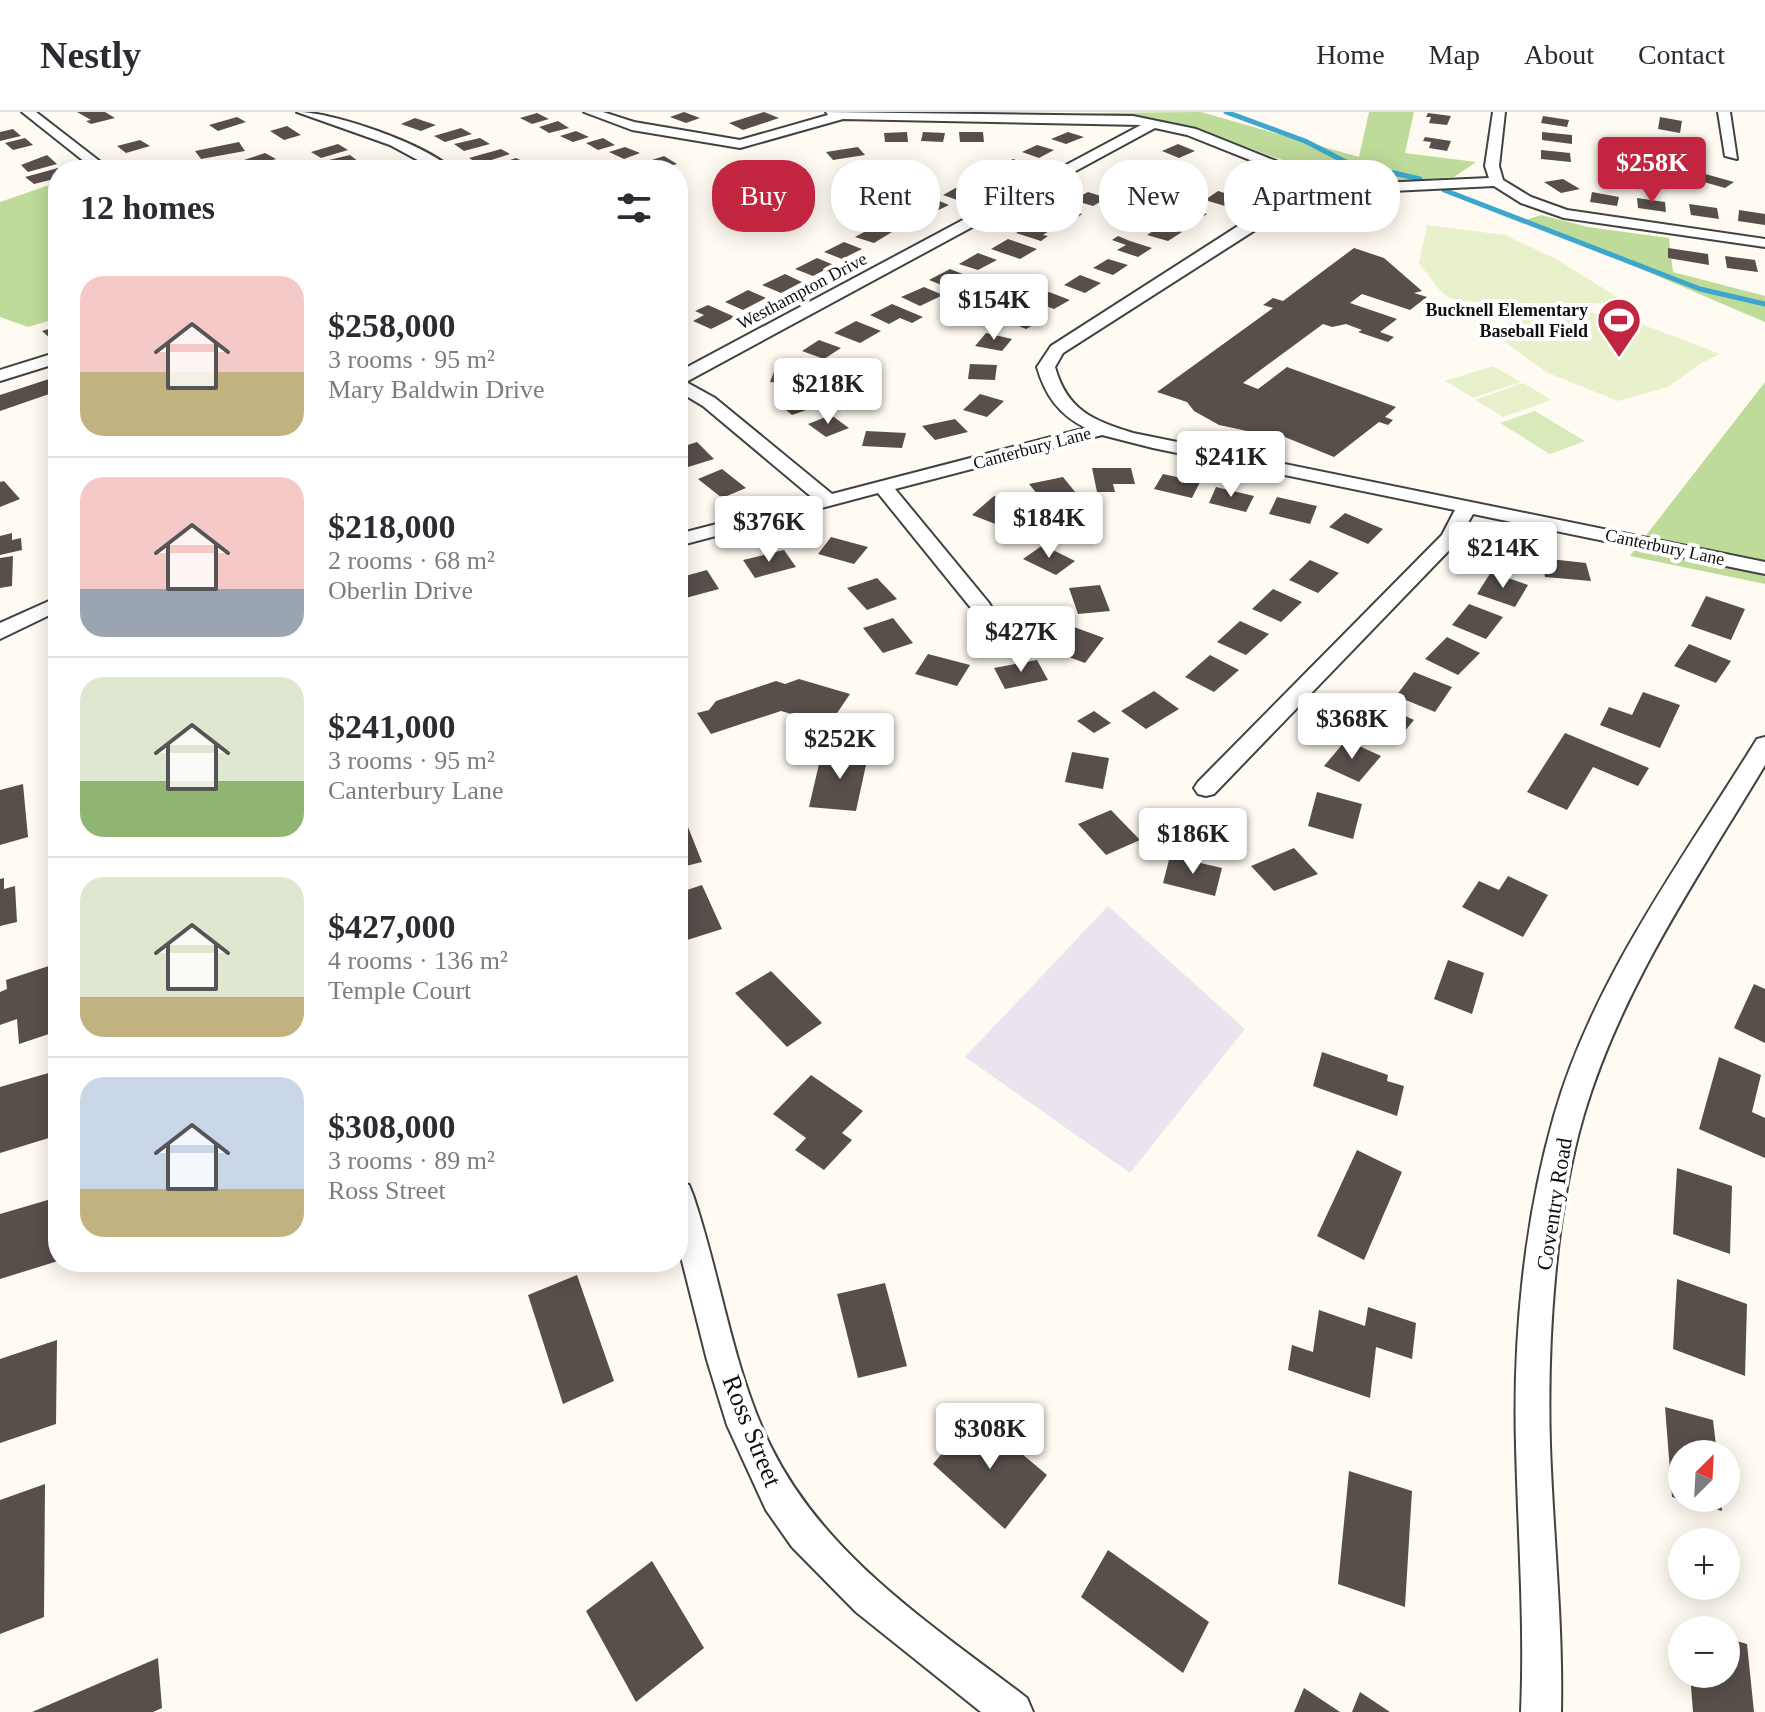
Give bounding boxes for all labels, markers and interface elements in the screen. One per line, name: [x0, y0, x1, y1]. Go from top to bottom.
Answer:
text: Nestly: [40, 34, 141, 76]
text: Home: [1316, 39, 1385, 70]
text: Map: [1429, 39, 1480, 70]
text: About: [1524, 39, 1594, 70]
text: Contact: [1638, 39, 1725, 70]
pin: $258K: [1596, 137, 1708, 205]
text: $258K: [1616, 148, 1688, 177]
chip: Buy: [712, 160, 815, 232]
chip: Rent: [831, 160, 940, 232]
chip: Filters: [956, 160, 1083, 232]
chip: New: [1099, 160, 1208, 232]
chip: Apartment: [1224, 160, 1400, 232]
icon: filters: [612, 186, 656, 230]
text: 12 homes: [80, 189, 215, 226]
street label: Westhampton Drive: [734, 248, 870, 334]
pin: $154K: [938, 274, 1050, 342]
text: $154K: [958, 285, 1030, 314]
sports icon: Bucknell Elementary Baseball Field: [1595, 296, 1643, 359]
place label: Bucknell Elementary Baseball Field: [1426, 300, 1588, 341]
text: $258,000: [328, 307, 456, 344]
icon: home: [144, 308, 240, 404]
text: 3 rooms · 95 m²: [328, 345, 495, 374]
pin: $218K: [772, 358, 884, 426]
text: $218K: [792, 369, 864, 398]
text: Mary Baldwin Drive: [328, 375, 545, 404]
street label: Canterbury Lane: [971, 423, 1093, 473]
pin: $241K: [1175, 431, 1287, 499]
text: $241K: [1195, 442, 1267, 471]
pin: $184K: [993, 492, 1105, 560]
pin: $376K: [713, 496, 825, 564]
text: $184K: [1013, 503, 1085, 532]
text: $376K: [733, 507, 805, 536]
text: $218,000: [328, 508, 456, 545]
icon: home: [144, 509, 240, 605]
pin: $214K: [1447, 522, 1559, 590]
street label: Canterbury Lane: [1604, 525, 1726, 569]
text: $214K: [1467, 533, 1539, 562]
text: 2 rooms · 68 m²: [328, 546, 495, 575]
text: Oberlin Drive: [328, 576, 473, 605]
pin: $427K: [965, 606, 1077, 674]
text: $427K: [985, 617, 1057, 646]
pin: $368K: [1296, 693, 1408, 761]
text: $368K: [1316, 704, 1388, 733]
text: $241,000: [328, 708, 456, 745]
icon: home: [144, 709, 240, 805]
pin: $252K: [784, 713, 896, 781]
text: $252K: [804, 724, 876, 753]
text: 3 rooms · 95 m²: [328, 746, 495, 775]
text: Canterbury Lane: [328, 776, 503, 805]
pin: $186K: [1137, 808, 1249, 876]
text: $186K: [1157, 819, 1229, 848]
text: $427,000: [328, 908, 456, 945]
icon: home: [144, 909, 240, 1005]
text: 4 rooms · 136 m²: [328, 946, 508, 975]
text: Temple Court: [328, 976, 471, 1005]
text: $308,000: [328, 1108, 456, 1145]
icon: home: [144, 1109, 240, 1205]
street label: Coventry Road: [1531, 1136, 1577, 1272]
text: 3 rooms · 89 m²: [328, 1146, 495, 1175]
text: Ross Street: [328, 1176, 446, 1205]
street label: Ross Street: [717, 1371, 788, 1492]
pin: $308K: [934, 1403, 1046, 1471]
text: $308K: [954, 1414, 1026, 1443]
north arrow: [1668, 1440, 1740, 1512]
map controls: [1668, 1440, 1740, 1688]
button: +: [1668, 1528, 1740, 1600]
button: −: [1668, 1616, 1740, 1688]

